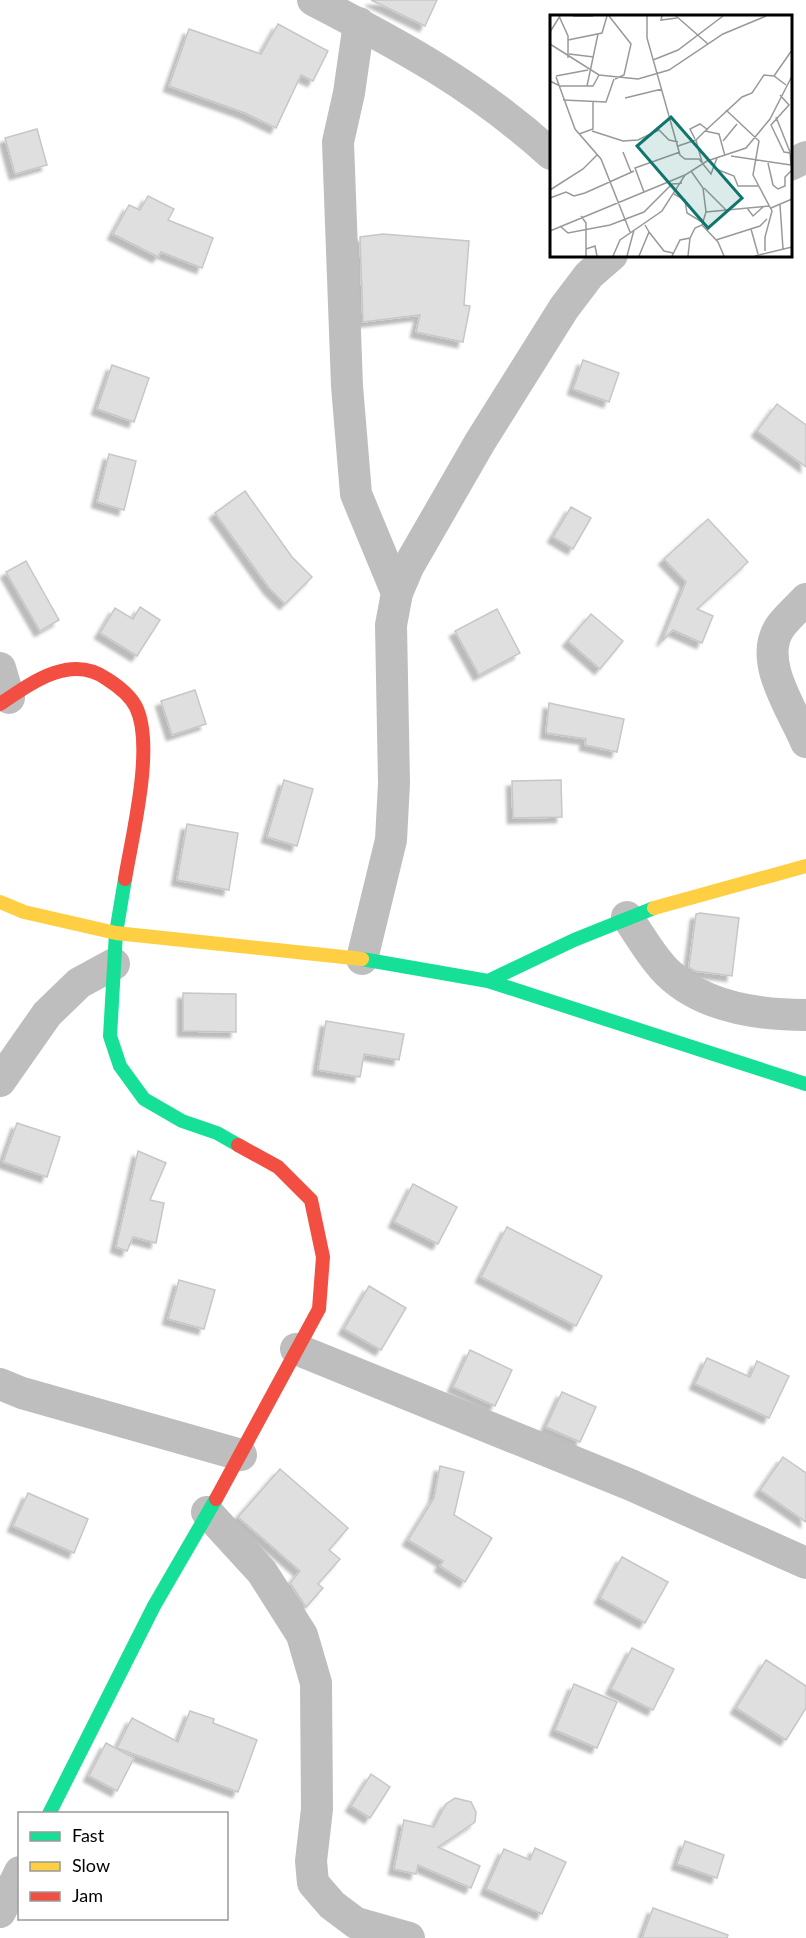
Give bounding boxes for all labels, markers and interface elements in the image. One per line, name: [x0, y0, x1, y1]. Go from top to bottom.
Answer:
inset map: [550, 15, 791, 256]
legend: [18, 1812, 228, 1920]
text: Fast: [72, 1824, 105, 1846]
text: Slow: [72, 1854, 110, 1876]
text: Jam: [72, 1884, 103, 1906]

